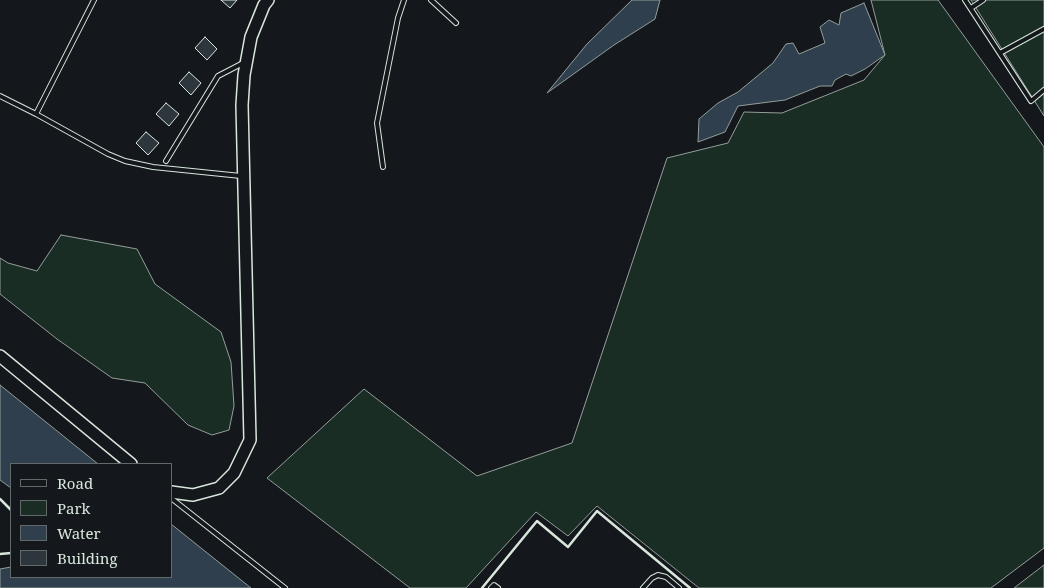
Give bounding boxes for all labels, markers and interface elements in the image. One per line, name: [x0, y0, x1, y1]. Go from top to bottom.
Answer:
legend: [10, 463, 172, 578]
text: Road: [57, 473, 93, 493]
text: Park: [57, 498, 90, 518]
text: Water: [57, 523, 100, 543]
text: Building: [57, 548, 118, 568]

